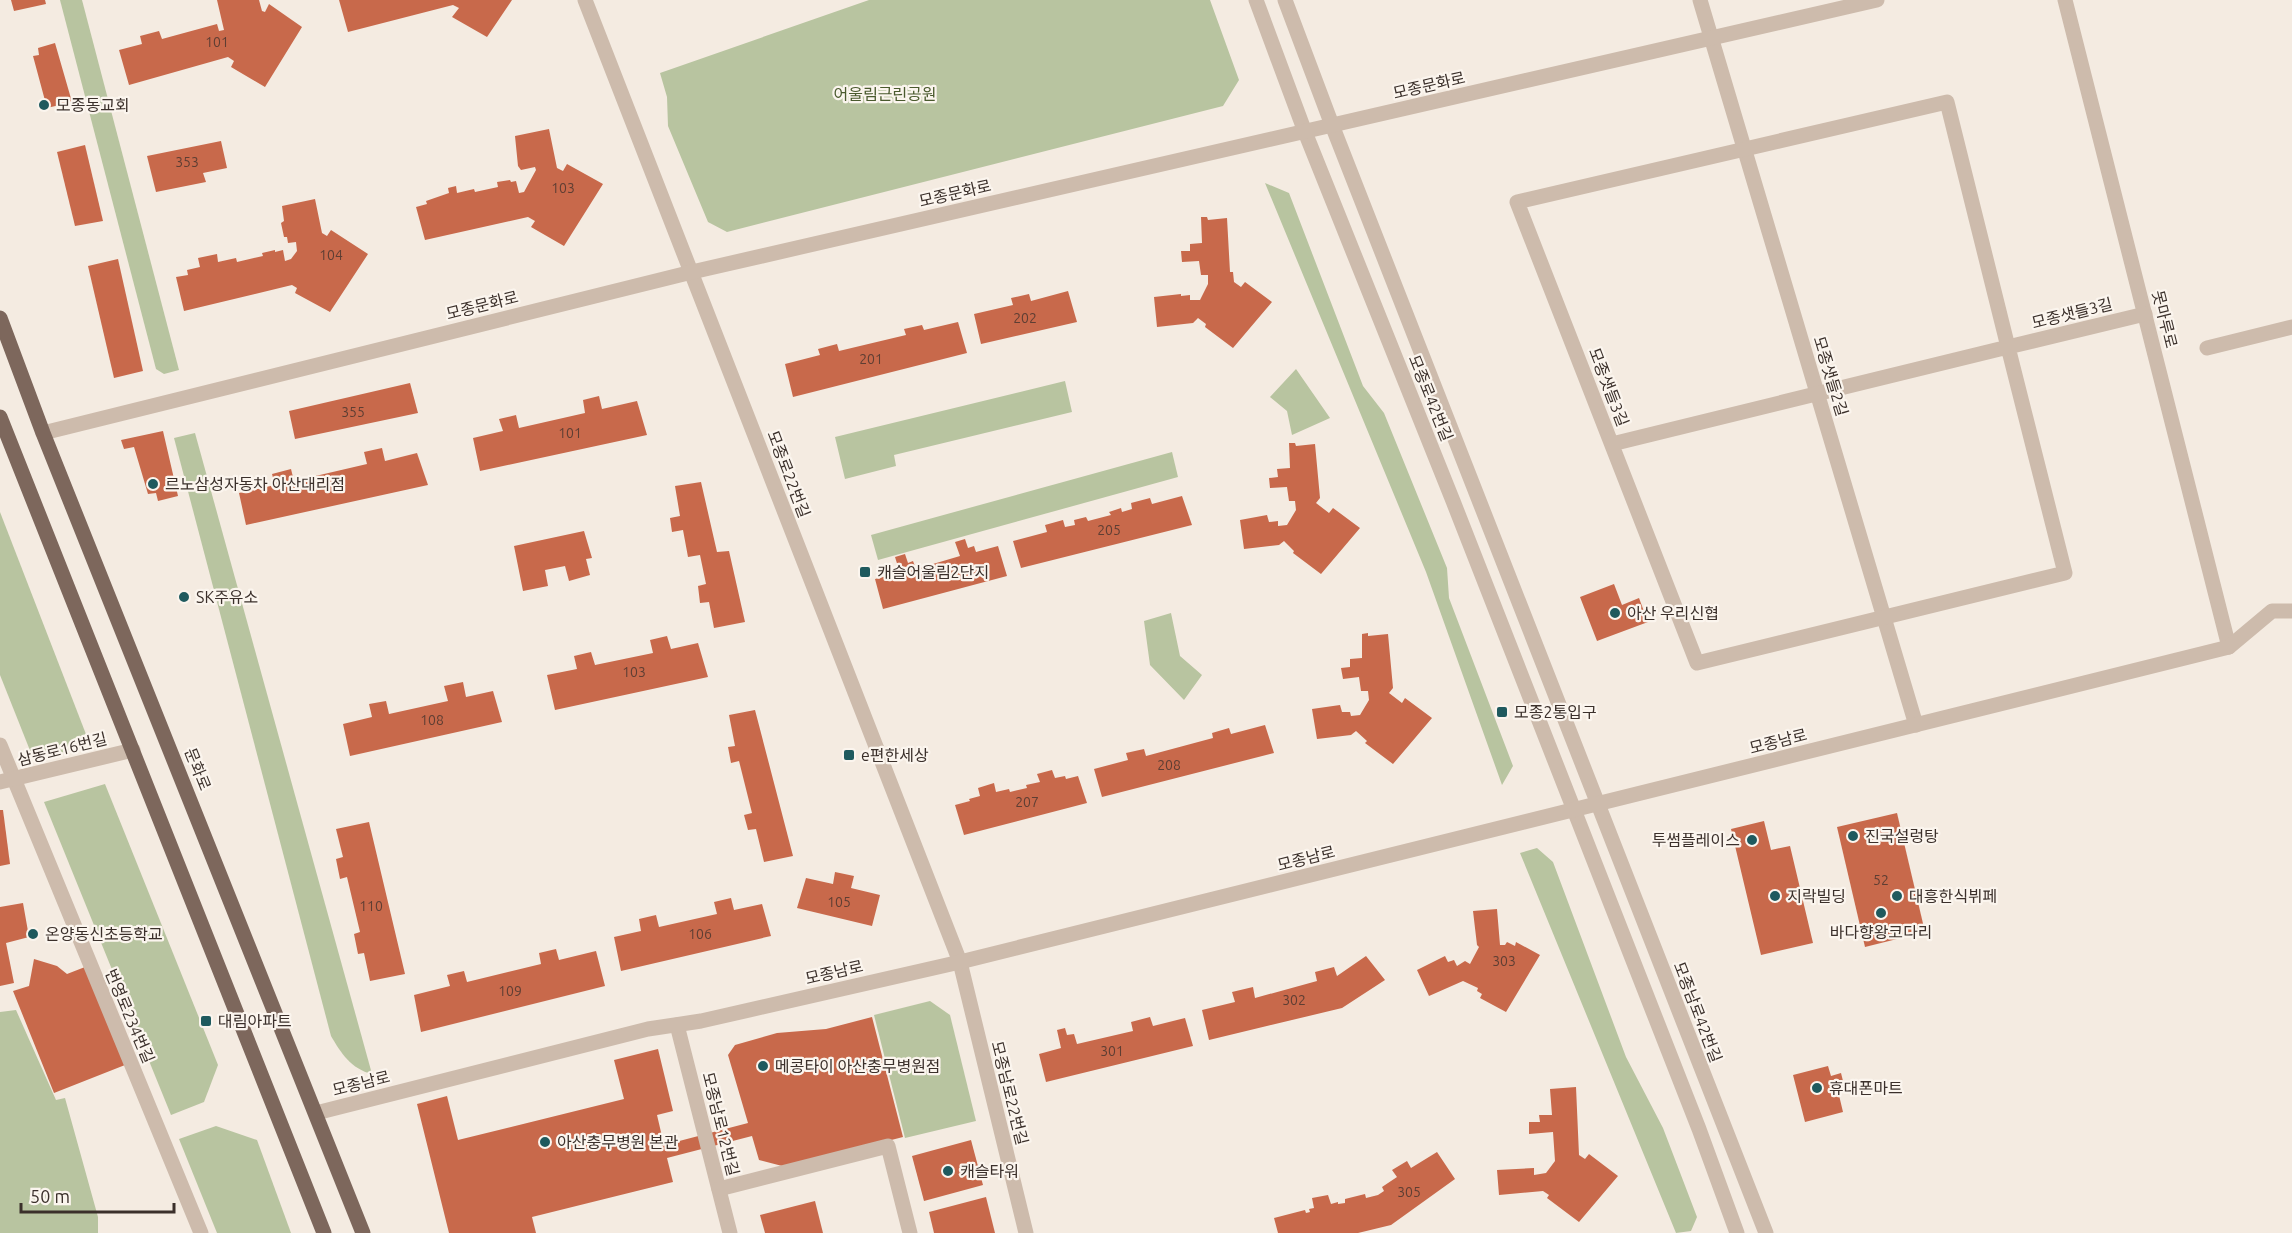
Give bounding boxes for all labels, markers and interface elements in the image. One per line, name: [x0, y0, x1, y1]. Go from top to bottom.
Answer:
house number: 101: [205, 34, 229, 50]
street label: 모종문화로: [1391, 68, 1467, 102]
park label: 어울림근린공원: [833, 85, 937, 103]
place label: 모종동교회: [56, 96, 130, 114]
marker: 모종동교회: [37, 98, 51, 112]
house number: 353: [175, 154, 199, 170]
street label: 모종문화로: [917, 176, 993, 210]
house number: 103: [551, 180, 575, 196]
house number: 104: [319, 247, 343, 263]
street label: 모종문화로: [444, 287, 520, 323]
street label: 못마루로: [2149, 288, 2181, 350]
street label: 모종샛들3길: [2030, 294, 2114, 332]
house number: 202: [1013, 310, 1037, 326]
street label: 모종샛들2길: [1810, 334, 1852, 418]
street label: 모종샛들3길: [1586, 345, 1632, 429]
house number: 201: [859, 351, 883, 367]
street label: 모종로42번길: [1405, 352, 1457, 444]
house number: 355: [341, 404, 365, 420]
house number: 101: [558, 425, 582, 441]
street label: 모종로22번길: [764, 428, 814, 520]
place label: 르노삼성자동차 아산대리점: [165, 475, 345, 493]
marker: 르노삼성자동차 아산대리점: [146, 477, 160, 491]
house number: 205: [1097, 522, 1121, 538]
place label: 캐슬어울림2단지: [877, 563, 989, 581]
marker: 캐슬어울림2단지: [858, 565, 872, 579]
place label: SK주유소: [196, 588, 258, 606]
marker: SK주유소: [177, 590, 191, 604]
place label: 아산 우리신협: [1627, 604, 1719, 622]
marker: 아산 우리신협: [1608, 606, 1622, 620]
house number: 103: [622, 664, 646, 680]
place label: 모종2통입구: [1514, 703, 1597, 721]
marker: 모종2통입구: [1495, 705, 1509, 719]
house number: 108: [420, 712, 444, 728]
street label: 모종남로: [1747, 725, 1809, 757]
street label: 삼동로16번길: [15, 729, 109, 769]
street label: 문화로: [181, 745, 215, 793]
place label: e편한세상: [861, 746, 929, 764]
marker: e편한세상: [842, 748, 856, 762]
house number: 208: [1157, 757, 1181, 773]
house number: 207: [1015, 794, 1039, 810]
place label: 진국설렁탕: [1865, 827, 1939, 845]
marker: 진국설렁탕: [1846, 829, 1860, 843]
place label: 투썸플레이스: [1652, 831, 1740, 849]
marker: 투썸플레이스: [1745, 833, 1759, 847]
street label: 모종남로: [1275, 842, 1337, 874]
house number: 52: [1873, 872, 1889, 888]
place label: 지락빌딩: [1787, 887, 1846, 905]
place label: 대흥한식뷔페: [1909, 887, 1997, 905]
marker: 지락빌딩: [1768, 889, 1782, 903]
marker: 대흥한식뷔페: [1890, 889, 1904, 903]
house number: 105: [827, 894, 851, 910]
house number: 110: [359, 898, 383, 914]
marker: 바다향왕코다리: [1874, 906, 1888, 920]
place label: 바다향왕코다리: [1829, 923, 1933, 941]
place label: 온양동신초등학교: [45, 925, 163, 943]
house number: 106: [688, 926, 712, 942]
marker: 온양동신초등학교: [26, 927, 40, 941]
house number: 303: [1492, 953, 1516, 969]
street label: 모종남로: [803, 957, 865, 987]
street label: 모종남로42번길: [1671, 959, 1725, 1065]
street label: 번영로234번길: [102, 966, 158, 1066]
house number: 109: [498, 983, 522, 999]
house number: 302: [1282, 992, 1306, 1008]
place label: 대림아파트: [218, 1012, 292, 1030]
marker: 대림아파트: [199, 1014, 213, 1028]
street label: 모종남로22번길: [988, 1039, 1032, 1147]
house number: 301: [1100, 1043, 1124, 1059]
place label: 메콩타이 아산충무병원점: [775, 1057, 941, 1075]
marker: 메콩타이 아산충무병원점: [756, 1059, 770, 1073]
street label: 모종남로: [330, 1067, 392, 1099]
street label: 모종남로12번길: [699, 1070, 743, 1178]
place label: 휴대폰마트: [1829, 1079, 1903, 1097]
marker: 휴대폰마트: [1810, 1081, 1824, 1095]
place label: 아산충무병원 본관: [557, 1133, 679, 1151]
marker: 아산충무병원 본관: [538, 1135, 552, 1149]
place label: 캐슬타워: [960, 1162, 1019, 1180]
marker: 캐슬타워: [941, 1164, 955, 1178]
scale bar: [21, 1176, 174, 1214]
house number: 305: [1397, 1184, 1421, 1200]
text: 50 m: [30, 1186, 70, 1206]

